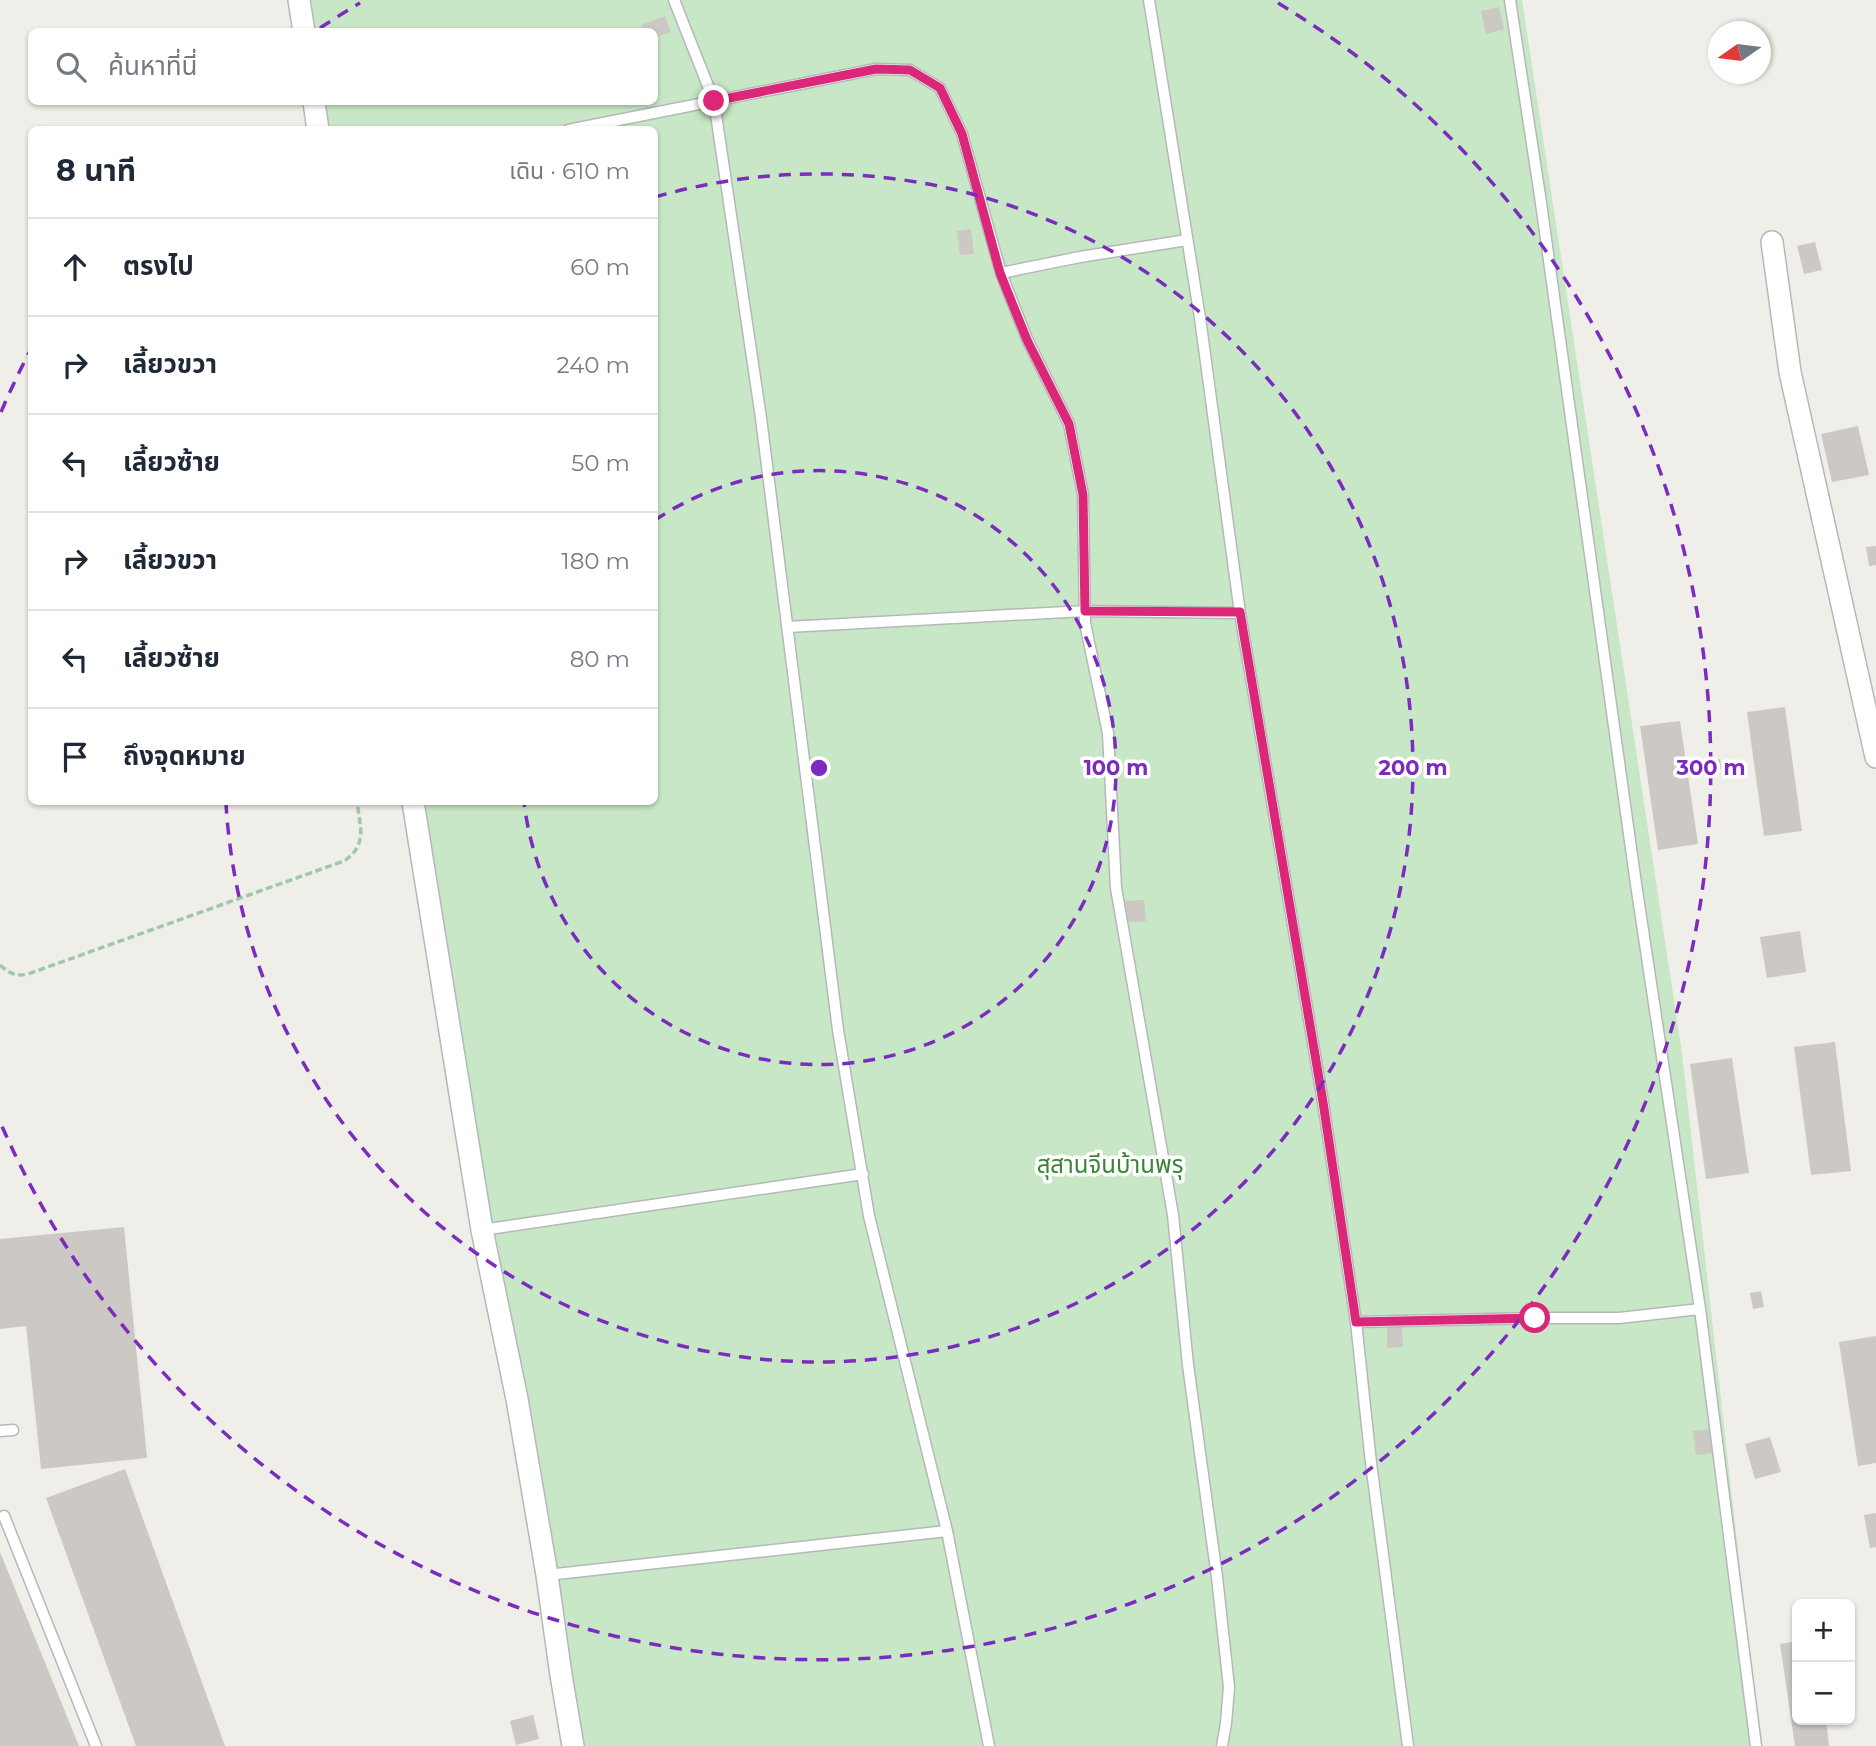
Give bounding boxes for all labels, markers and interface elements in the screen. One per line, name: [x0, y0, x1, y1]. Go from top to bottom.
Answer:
north arrow: [1708, 21, 1771, 84]
search box: [28, 28, 658, 105]
icon: search: [52, 48, 90, 86]
text: ค้นหาที่นี่: [108, 50, 198, 82]
route end: [698, 85, 729, 116]
text: 8 นาที: [56, 152, 136, 189]
text: เดิน · 610 m: [509, 157, 630, 185]
icon: ahead: [56, 248, 94, 286]
text: ตรงไป: [123, 250, 194, 282]
text: 60 m: [570, 253, 630, 281]
icon: right: [56, 346, 94, 384]
text: เลี้ยวขวา: [123, 348, 217, 380]
text: 240 m: [557, 351, 630, 379]
icon: left: [56, 444, 94, 482]
text: เลี้ยวซ้าย: [123, 446, 220, 478]
text: 50 m: [571, 449, 630, 477]
icon: right: [56, 542, 94, 580]
text: เลี้ยวขวา: [123, 544, 217, 576]
text: 180 m: [561, 547, 630, 575]
icon: left: [56, 640, 94, 678]
text: เลี้ยวซ้าย: [123, 642, 220, 674]
text: 80 m: [570, 645, 630, 673]
icon: arrive: [56, 738, 94, 776]
text: ถึงจุดหมาย: [123, 740, 246, 772]
text: 100 m: [1084, 755, 1148, 780]
text: 200 m: [1379, 755, 1447, 780]
text: 300 m: [1676, 755, 1745, 780]
centre of rings: [807, 756, 831, 780]
park label: สุสานจีนบ้านพรุ: [1037, 1150, 1183, 1180]
route start: [1519, 1302, 1550, 1333]
map controls: [1792, 1599, 1855, 1725]
button: +: [1792, 1599, 1855, 1662]
button: −: [1792, 1662, 1855, 1725]

